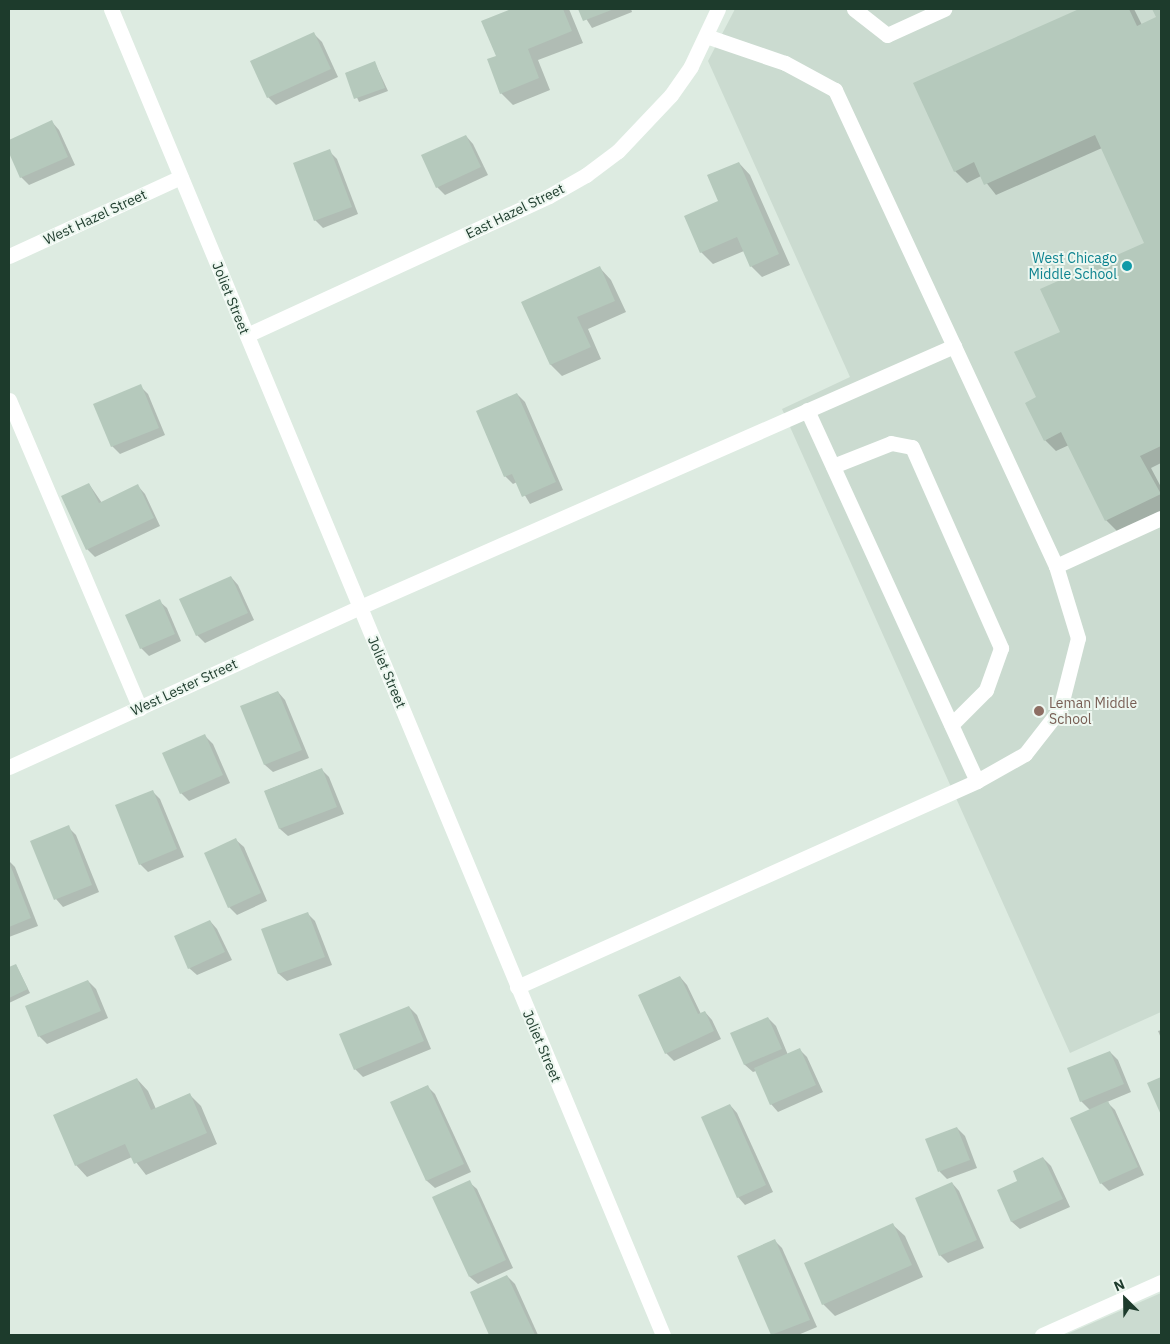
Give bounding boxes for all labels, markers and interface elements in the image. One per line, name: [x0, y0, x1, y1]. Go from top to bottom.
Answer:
street label: East Hazel Street: [463, 180, 567, 242]
street label: West Hazel Street: [41, 186, 149, 248]
place label: West Chicago Middle School: [1028, 250, 1117, 282]
street label: Joliet Street: [209, 259, 253, 337]
marker: West Chicago Middle School: [1121, 260, 1133, 272]
street label: Joliet Street: [364, 633, 410, 711]
street label: West Lester Street: [128, 655, 240, 719]
place label: Leman Middle School: [1049, 695, 1137, 728]
marker: Leman Middle School: [1033, 705, 1045, 717]
street label: Joliet Street: [519, 1007, 565, 1085]
north arrow: [1100, 1274, 1150, 1324]
text: N: [1111, 1275, 1127, 1295]

